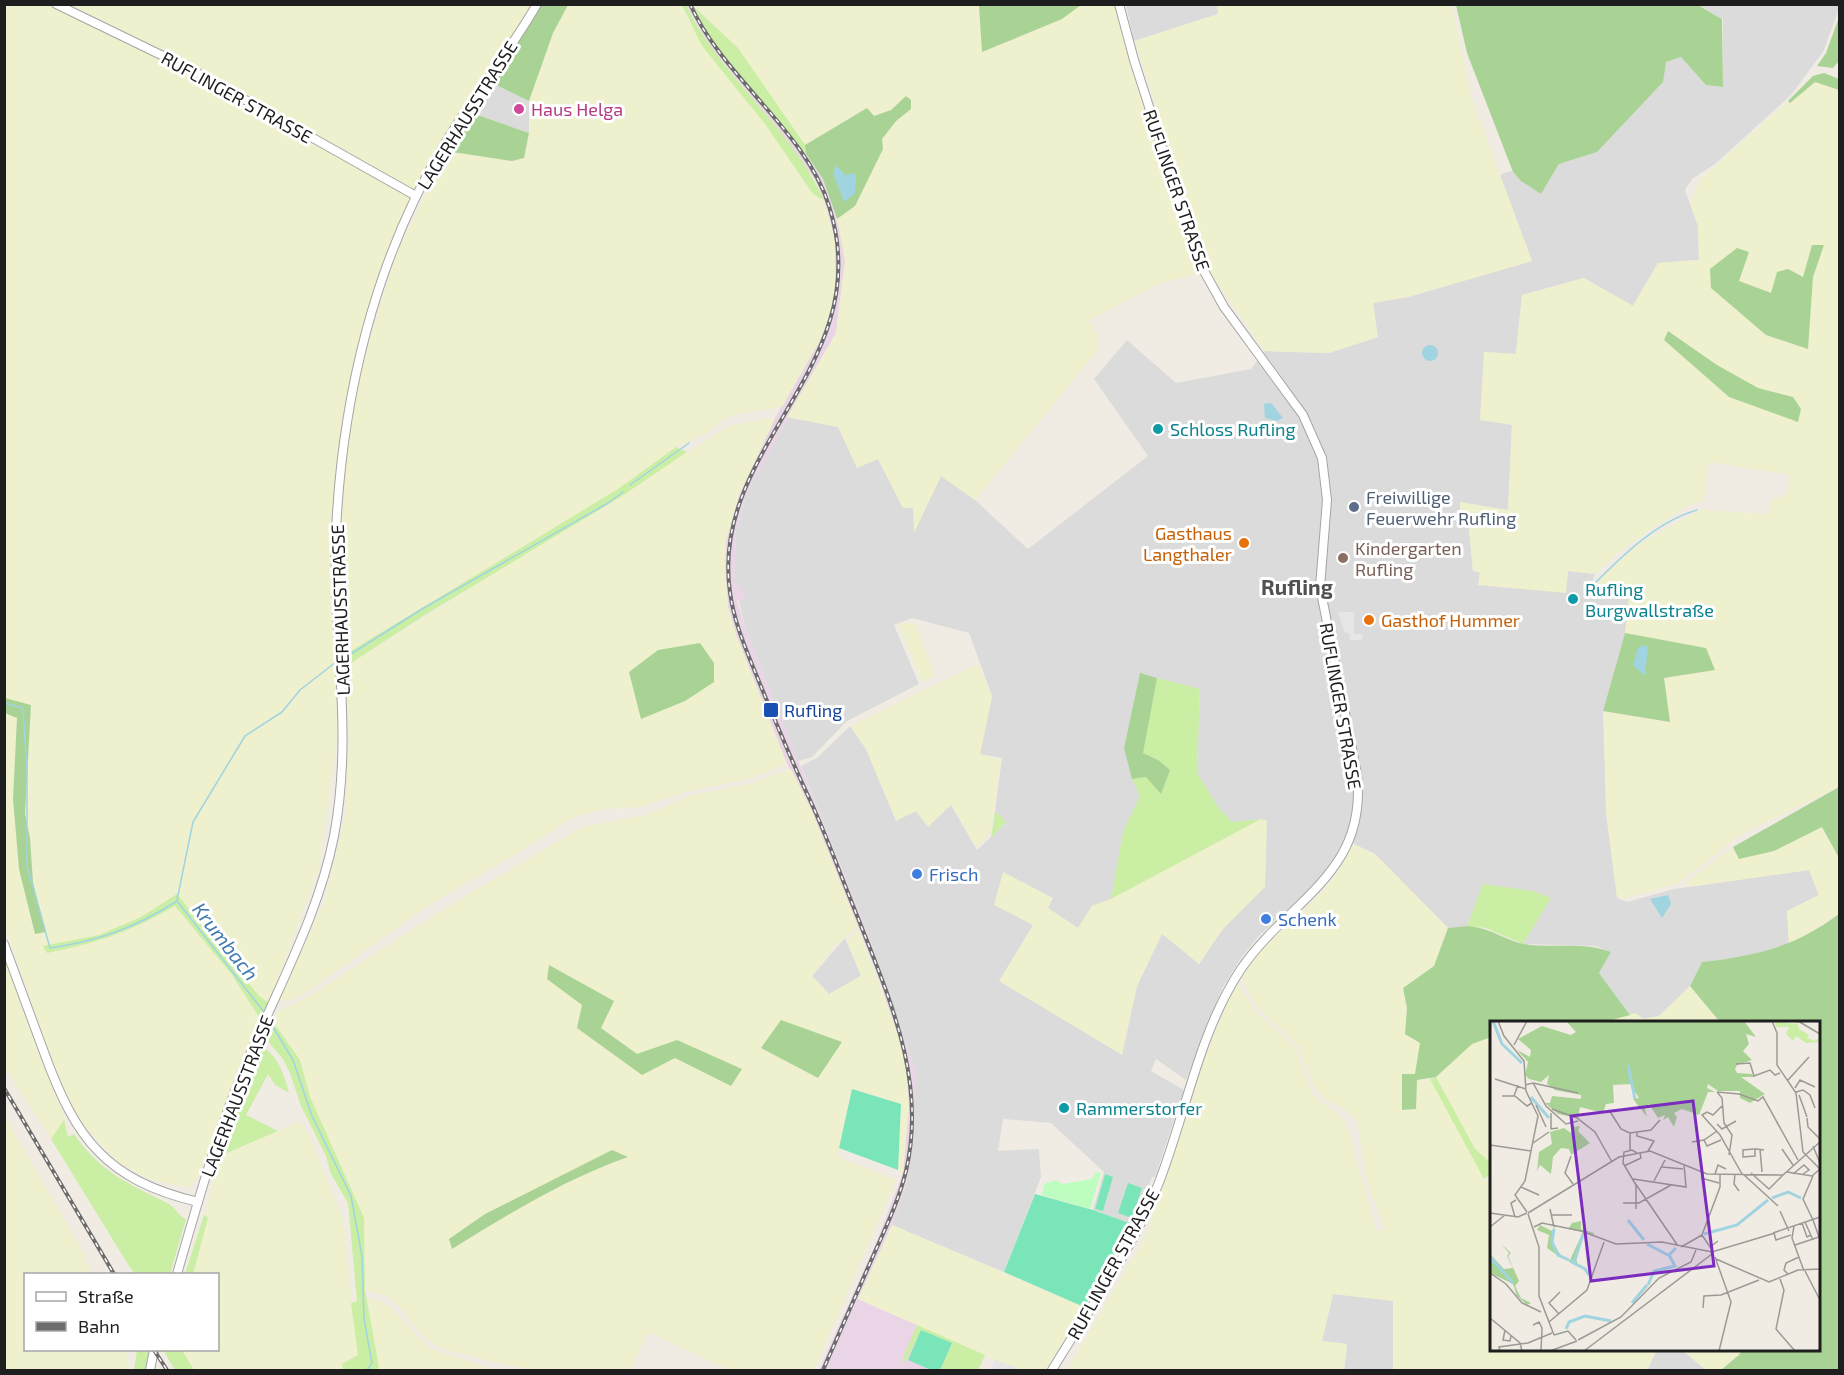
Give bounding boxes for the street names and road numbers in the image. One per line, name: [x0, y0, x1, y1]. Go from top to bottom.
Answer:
street label: LAGERHAUSSTRASSE: [412, 37, 522, 193]
street label: RUFLINGER STRASSE: [158, 46, 316, 148]
street label: RUFLINGER STRASSE: [1139, 106, 1215, 274]
street label: LAGERHAUSSTRASSE: [326, 524, 354, 696]
street label: RUFLINGER STRASSE: [1315, 621, 1367, 791]
street label: LAGERHAUSSTRASSE: [196, 1012, 278, 1180]
street label: RUFLINGER STRASSE: [1062, 1185, 1164, 1343]

